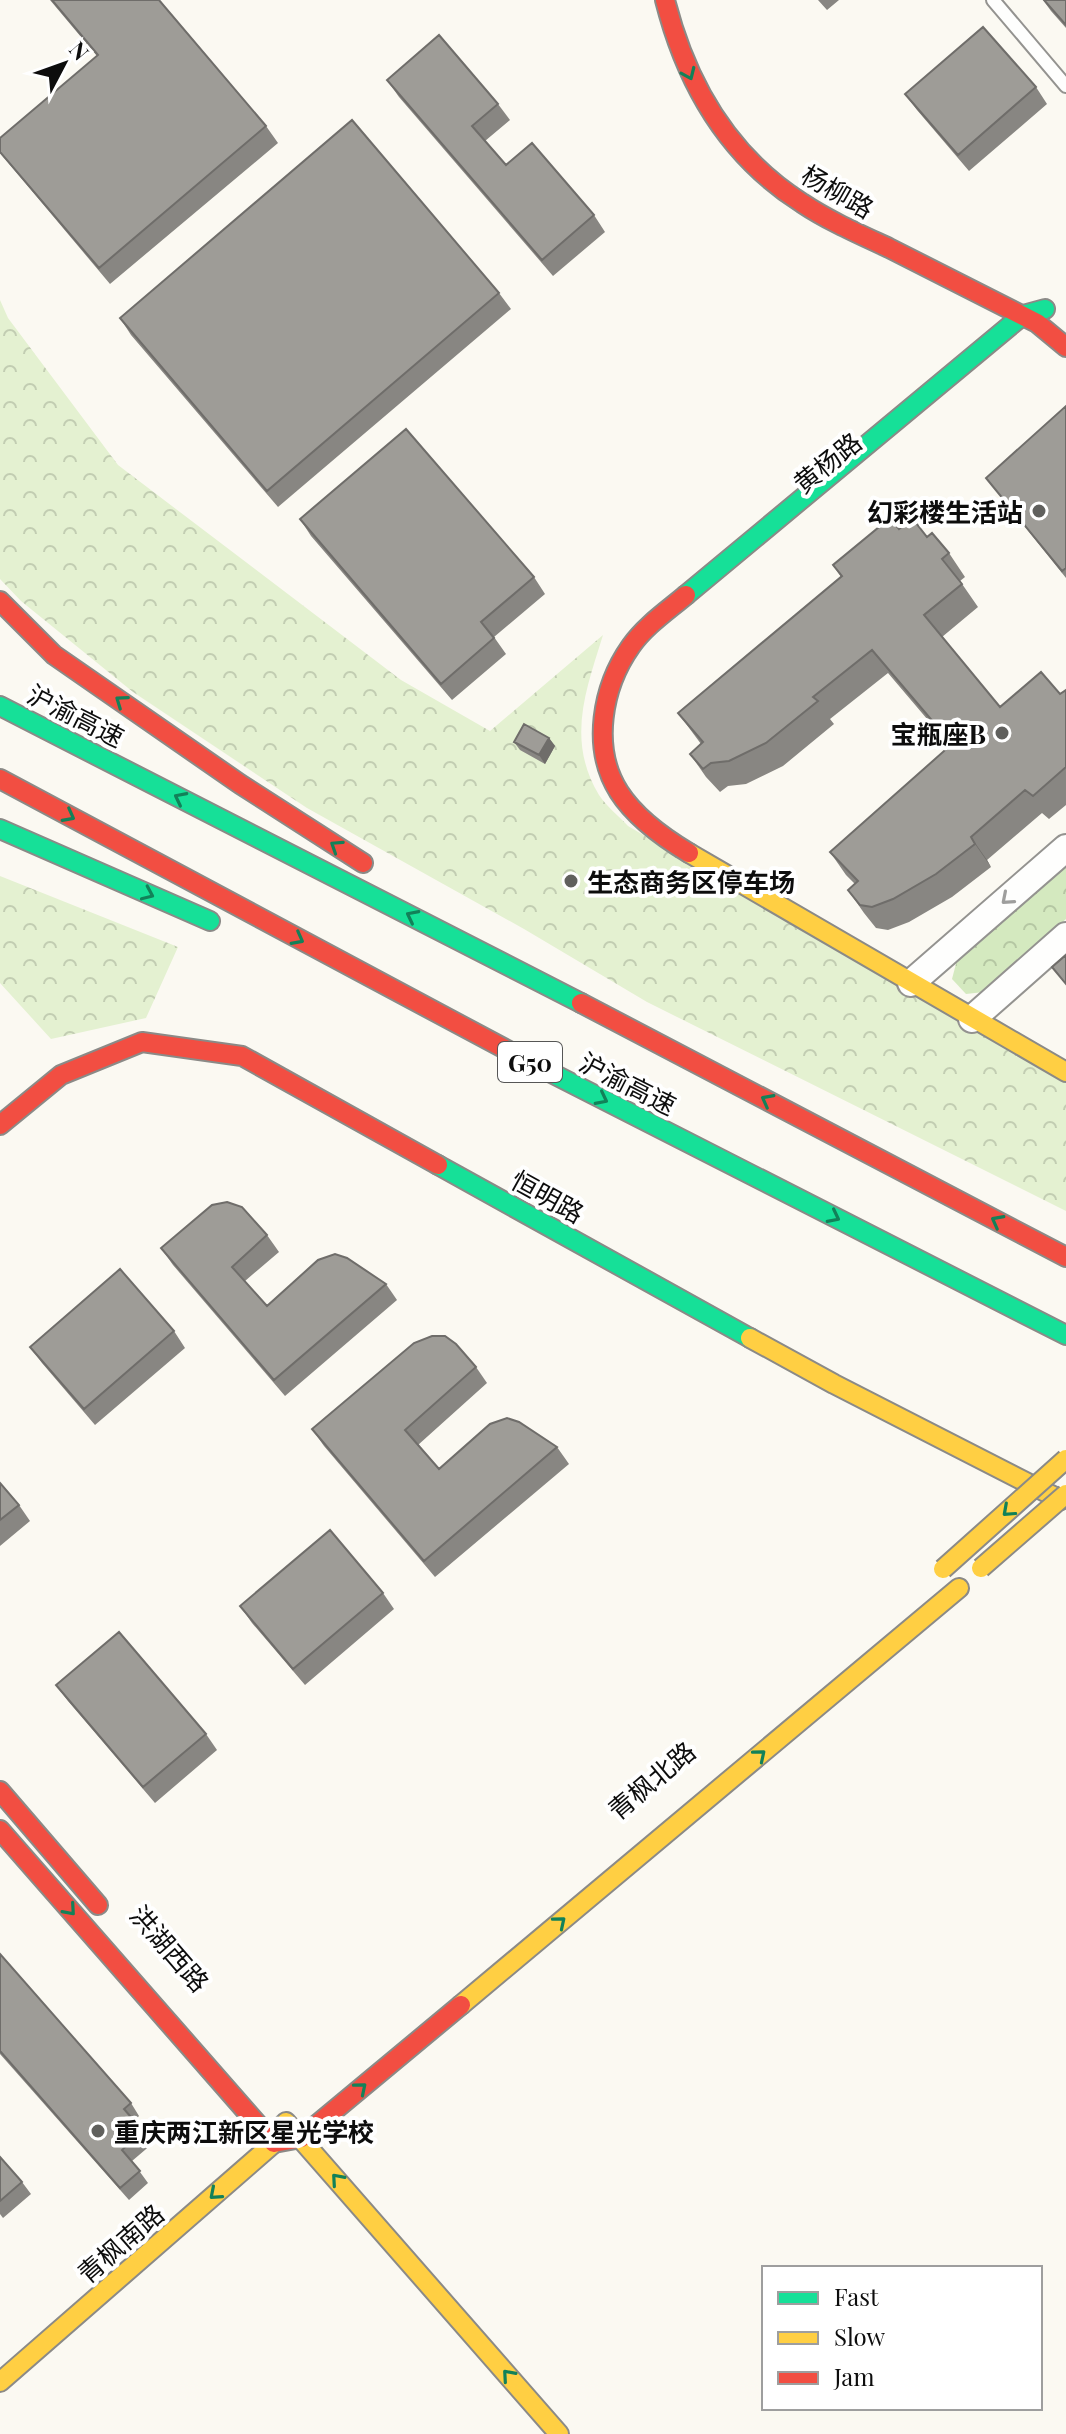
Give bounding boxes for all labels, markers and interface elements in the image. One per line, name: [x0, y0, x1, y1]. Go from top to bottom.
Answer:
north arrow: [24, 24, 104, 104]
text: N: [63, 34, 96, 66]
one-way arrow: [679, 66, 695, 80]
street label: 杨柳路: [795, 156, 881, 226]
street label: 黄杨路: [786, 424, 868, 500]
place label: 幻彩楼生活站: [867, 494, 1023, 529]
marker: 幻彩楼生活站: [1030, 502, 1048, 520]
street label: 沪渝高速: [22, 676, 130, 754]
one-way arrow: [115, 696, 129, 711]
place label: 宝瓶座B: [891, 716, 986, 751]
marker: 宝瓶座B: [993, 724, 1011, 742]
one-way arrow: [174, 792, 189, 807]
one-way arrow: [60, 806, 74, 822]
one-way arrow: [330, 841, 345, 856]
place label: 生态商务区停车场: [587, 864, 795, 899]
marker: 生态商务区停车场: [562, 872, 580, 890]
one-way arrow: [140, 885, 155, 901]
one-way arrow: [1002, 889, 1017, 904]
one-way arrow: [405, 910, 420, 925]
one-way arrow: [290, 929, 304, 944]
road number: G50: [498, 1042, 562, 1082]
street label: 沪渝高速: [574, 1044, 682, 1122]
one-way arrow: [594, 1089, 609, 1105]
one-way arrow: [760, 1094, 775, 1109]
street label: 恒明路: [505, 1162, 591, 1230]
one-way arrow: [826, 1207, 841, 1223]
one-way arrow: [991, 1215, 1005, 1230]
one-way arrow: [1003, 1502, 1017, 1516]
street label: 青枫北路: [600, 1733, 702, 1827]
one-way arrow: [750, 1750, 765, 1765]
street label: 洪湖西路: [123, 1897, 217, 1999]
one-way arrow: [60, 1901, 75, 1916]
one-way arrow: [551, 1917, 566, 1931]
one-way arrow: [352, 2083, 366, 2098]
place label: 重庆两江新区星光学校: [114, 2114, 374, 2149]
marker: 重庆两江新区星光学校: [89, 2122, 107, 2140]
one-way arrow: [332, 2174, 346, 2189]
one-way arrow: [210, 2184, 225, 2199]
street label: 青枫南路: [69, 2196, 171, 2290]
legend: [762, 2266, 1042, 2410]
text: Fast: [834, 2280, 879, 2312]
text: Slow: [834, 2320, 886, 2352]
text: Jam: [833, 2360, 875, 2392]
one-way arrow: [503, 2370, 517, 2385]

